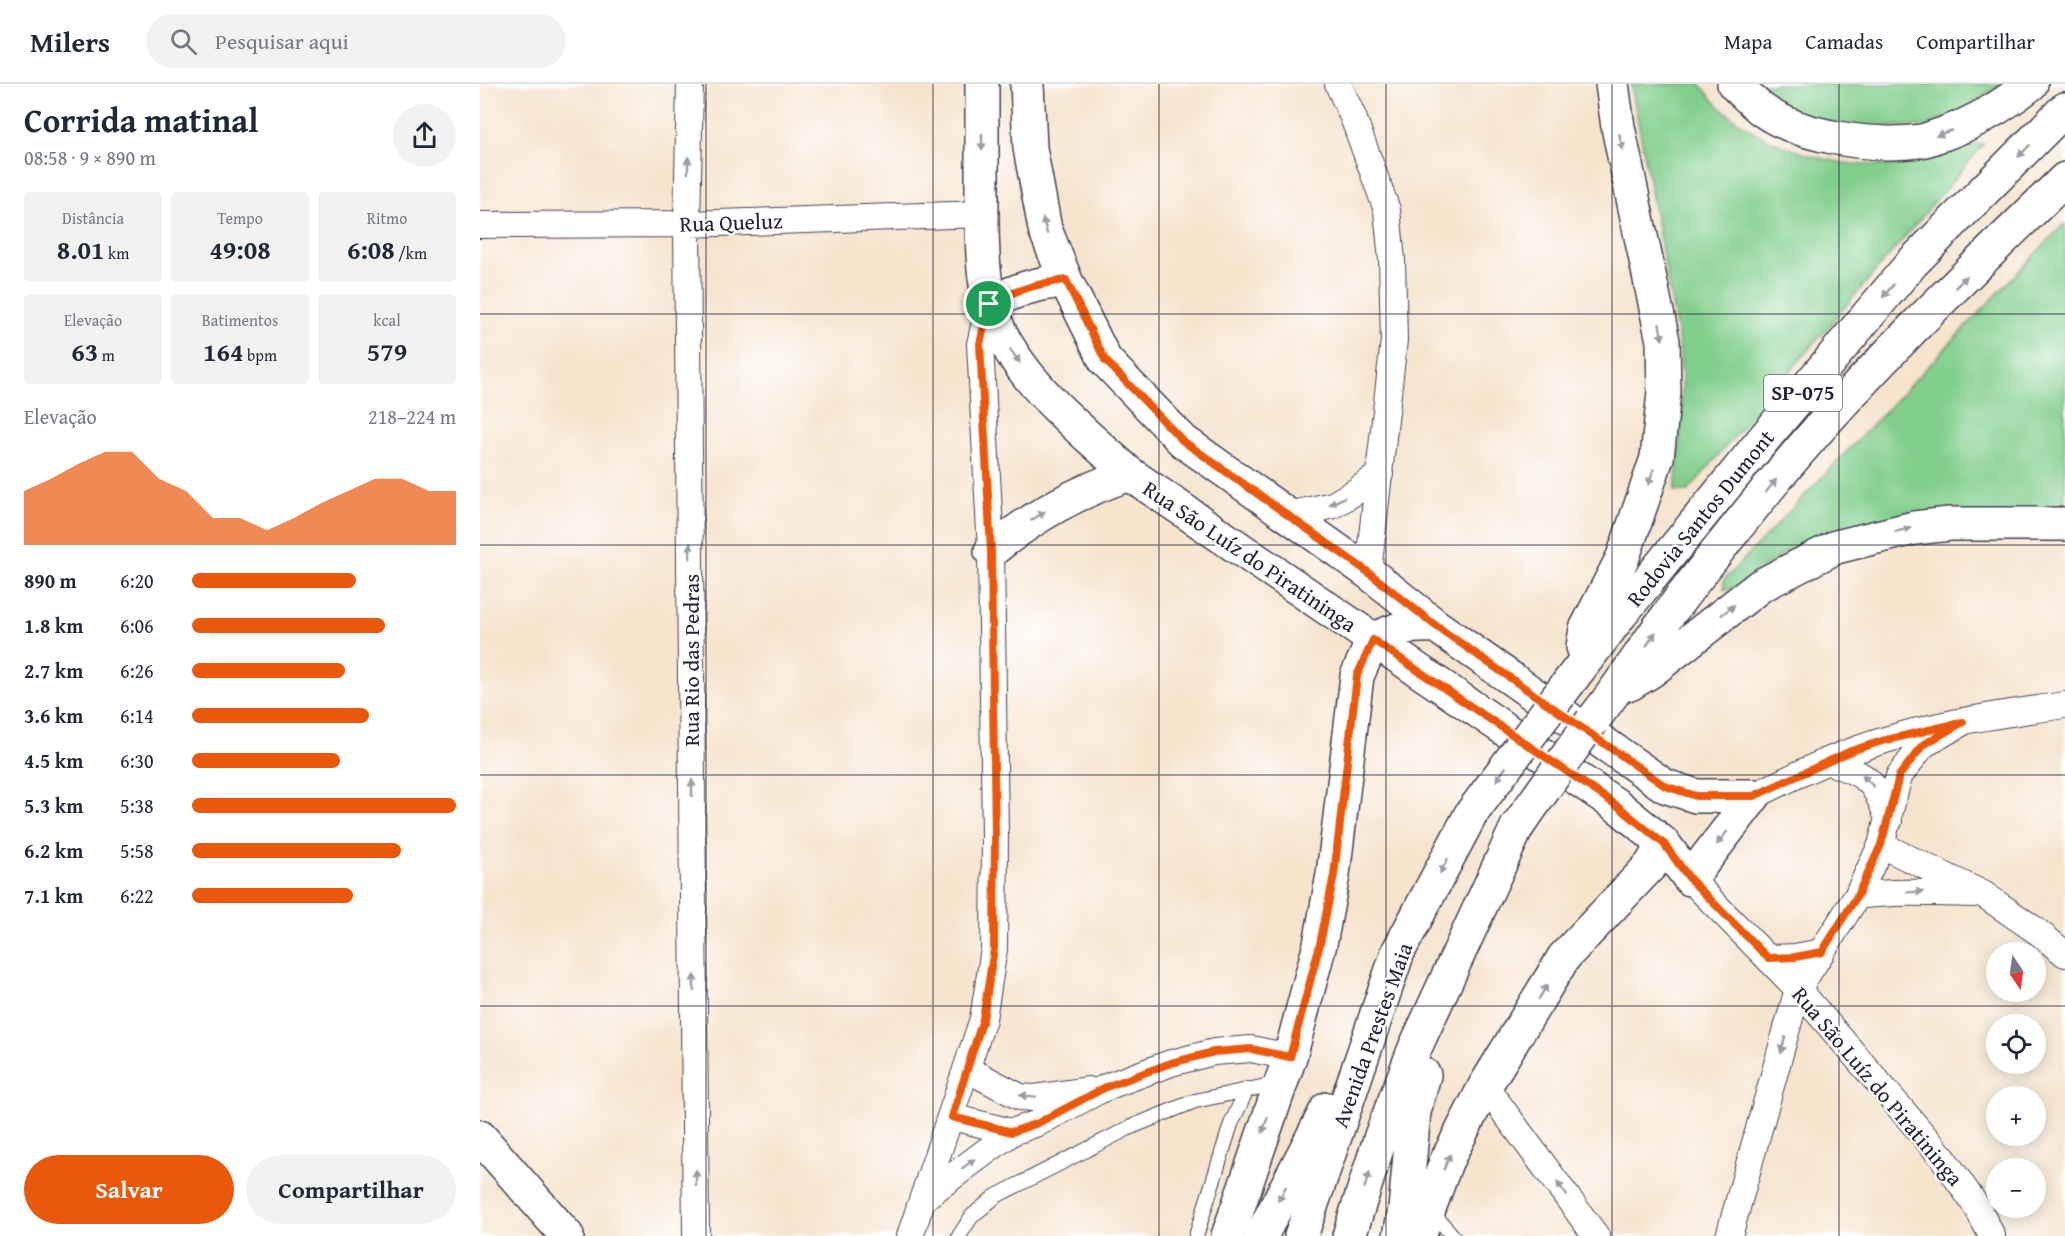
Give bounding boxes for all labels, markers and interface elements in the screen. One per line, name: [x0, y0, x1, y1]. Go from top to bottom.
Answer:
search box: [146, 14, 566, 68]
text: Milers: [30, 21, 110, 62]
icon: search: [167, 25, 200, 58]
text: Pesquisar aqui: [215, 25, 349, 57]
text: Mapa: [1724, 26, 1772, 57]
text: Camadas: [1805, 26, 1883, 57]
text: Compartilhar: [1916, 26, 2035, 57]
text: Corrida matinal: [24, 96, 258, 144]
button: share: [393, 104, 456, 167]
one-way arrow: [1935, 129, 1953, 139]
one-way arrow: [1617, 132, 1627, 151]
one-way arrow: [977, 133, 987, 152]
text: 08:58 · 9 × 890 m: [24, 143, 156, 172]
one-way arrow: [2017, 143, 2031, 157]
one-way arrow: [684, 156, 693, 175]
street label: Rua Queluz: [679, 204, 783, 240]
text: Distância: [62, 206, 124, 230]
text: Tempo: [217, 206, 263, 230]
text: Ritmo: [367, 206, 407, 230]
one-way arrow: [1040, 217, 1049, 235]
text: 8.01: [57, 230, 105, 269]
text: 49:08: [209, 230, 271, 269]
text: 6:08: [347, 230, 395, 269]
text: km: [105, 241, 129, 265]
text: /km: [395, 241, 427, 265]
one-way arrow: [1954, 274, 1968, 289]
pin: [963, 278, 1014, 329]
one-way arrow: [1882, 283, 1895, 299]
icon: arrive: [972, 287, 1005, 320]
text: Elevação: [64, 308, 122, 332]
text: Batimentos: [202, 308, 278, 332]
text: kcal: [373, 308, 401, 332]
one-way arrow: [1657, 323, 1666, 342]
text: 63: [71, 332, 98, 371]
text: 164: [203, 332, 243, 371]
text: 579: [367, 332, 407, 371]
text: m: [98, 343, 115, 367]
text: bpm: [243, 343, 277, 367]
one-way arrow: [1009, 349, 1021, 364]
road number: SP-075: [1764, 375, 1842, 411]
text: Elevação: [24, 402, 97, 431]
text: 218–224 m: [368, 402, 456, 431]
street label: Rodovia Santos Dumont: [1619, 422, 1782, 613]
one-way arrow: [1645, 468, 1655, 486]
street label: Rua São Luíz do Piratininga: [1137, 472, 1364, 640]
one-way arrow: [1764, 479, 1777, 494]
one-way arrow: [1329, 497, 1346, 506]
one-way arrow: [1029, 510, 1045, 522]
one-way arrow: [1894, 525, 1912, 535]
one-way arrow: [685, 541, 695, 560]
text: 890 m: [24, 566, 77, 595]
text: 6:20: [120, 566, 154, 595]
street label: Rua Rio das Pedras: [675, 574, 707, 746]
one-way arrow: [1720, 605, 1735, 617]
text: 1.8 km: [24, 611, 83, 640]
text: 6:06: [120, 611, 154, 640]
one-way arrow: [1645, 632, 1657, 648]
text: 2.7 km: [24, 656, 83, 685]
text: 6:26: [120, 656, 154, 685]
text: 3.6 km: [24, 701, 83, 730]
text: 6:14: [120, 701, 154, 730]
text: 4.5 km: [24, 746, 83, 775]
text: 6:30: [120, 746, 154, 775]
one-way arrow: [1495, 767, 1507, 782]
one-way arrow: [1861, 774, 1875, 788]
one-way arrow: [687, 778, 697, 797]
text: 5.3 km: [24, 791, 83, 820]
text: 5:38: [120, 791, 154, 820]
one-way arrow: [1716, 830, 1729, 846]
text: 6.2 km: [24, 836, 83, 865]
text: 5:58: [120, 836, 154, 865]
one-way arrow: [1440, 858, 1449, 875]
text: 7.1 km: [24, 881, 83, 910]
text: 6:22: [120, 881, 154, 910]
one-way arrow: [1905, 888, 1924, 897]
street label: Avenida Prestes Maia: [1324, 937, 1421, 1132]
north arrow: [1986, 942, 2046, 1002]
map controls: [1986, 942, 2046, 1218]
one-way arrow: [689, 973, 699, 992]
street label: Rua São Luíz do Piratininga: [1785, 979, 1971, 1193]
one-way arrow: [1537, 984, 1548, 1000]
button: locate: [1986, 1014, 2046, 1074]
one-way arrow: [1777, 1036, 1787, 1055]
button: +: [1986, 1086, 2046, 1146]
one-way arrow: [1018, 1092, 1037, 1101]
one-way arrow: [1260, 1116, 1270, 1134]
one-way arrow: [1442, 1152, 1452, 1170]
button: Salvar: [24, 1155, 234, 1224]
button: Compartilhar: [246, 1155, 456, 1224]
button: −: [1986, 1158, 2046, 1218]
one-way arrow: [961, 1159, 976, 1171]
one-way arrow: [691, 1168, 701, 1187]
one-way arrow: [1363, 1171, 1372, 1189]
one-way arrow: [1556, 1181, 1568, 1197]
one-way arrow: [1278, 1186, 1287, 1203]

